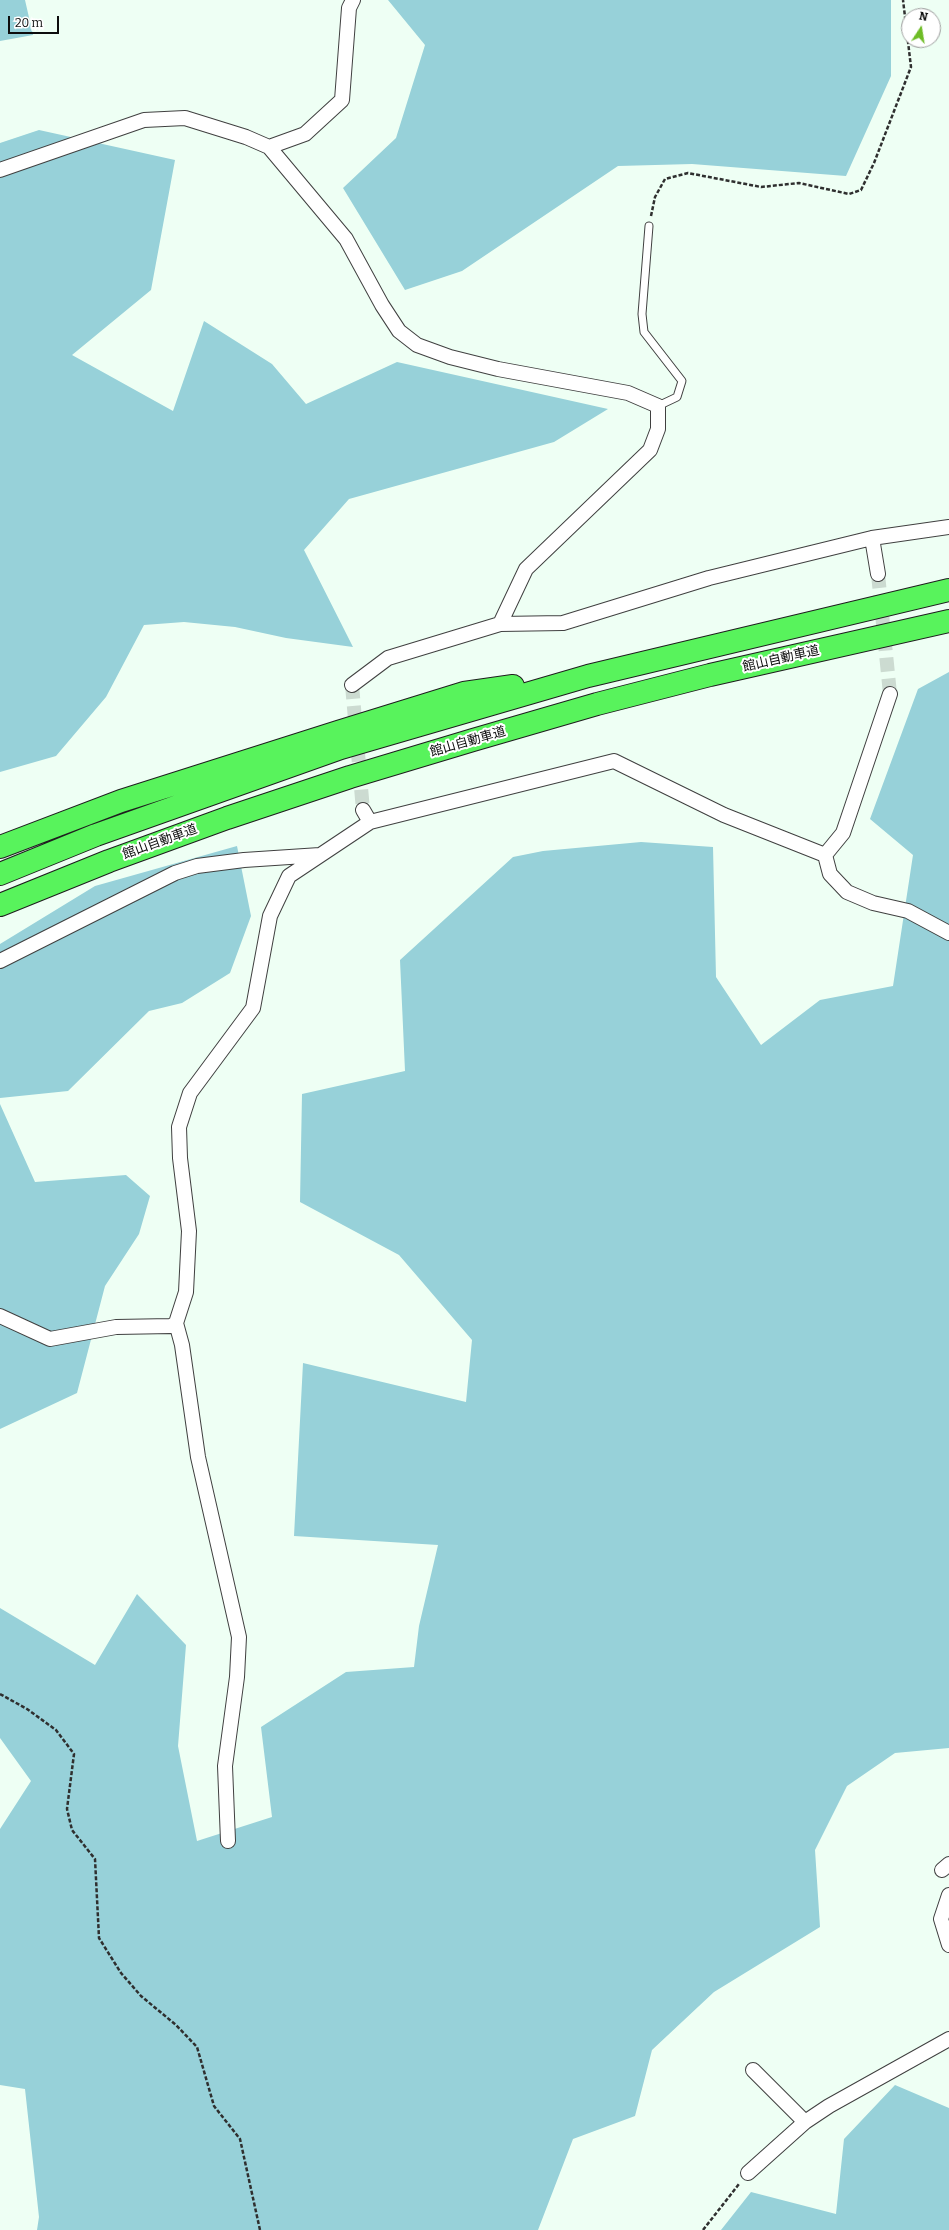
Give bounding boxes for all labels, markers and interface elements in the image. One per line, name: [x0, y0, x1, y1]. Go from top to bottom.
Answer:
scale bar: [10, 8, 61, 34]
north arrow: [901, 8, 941, 48]
text: N: [918, 10, 929, 24]
text: 20 m: [15, 16, 43, 30]
street label: 館山自動車道: [741, 643, 821, 675]
street label: 館山自動車道: [428, 724, 508, 760]
street label: 館山自動車道: [121, 821, 199, 863]

